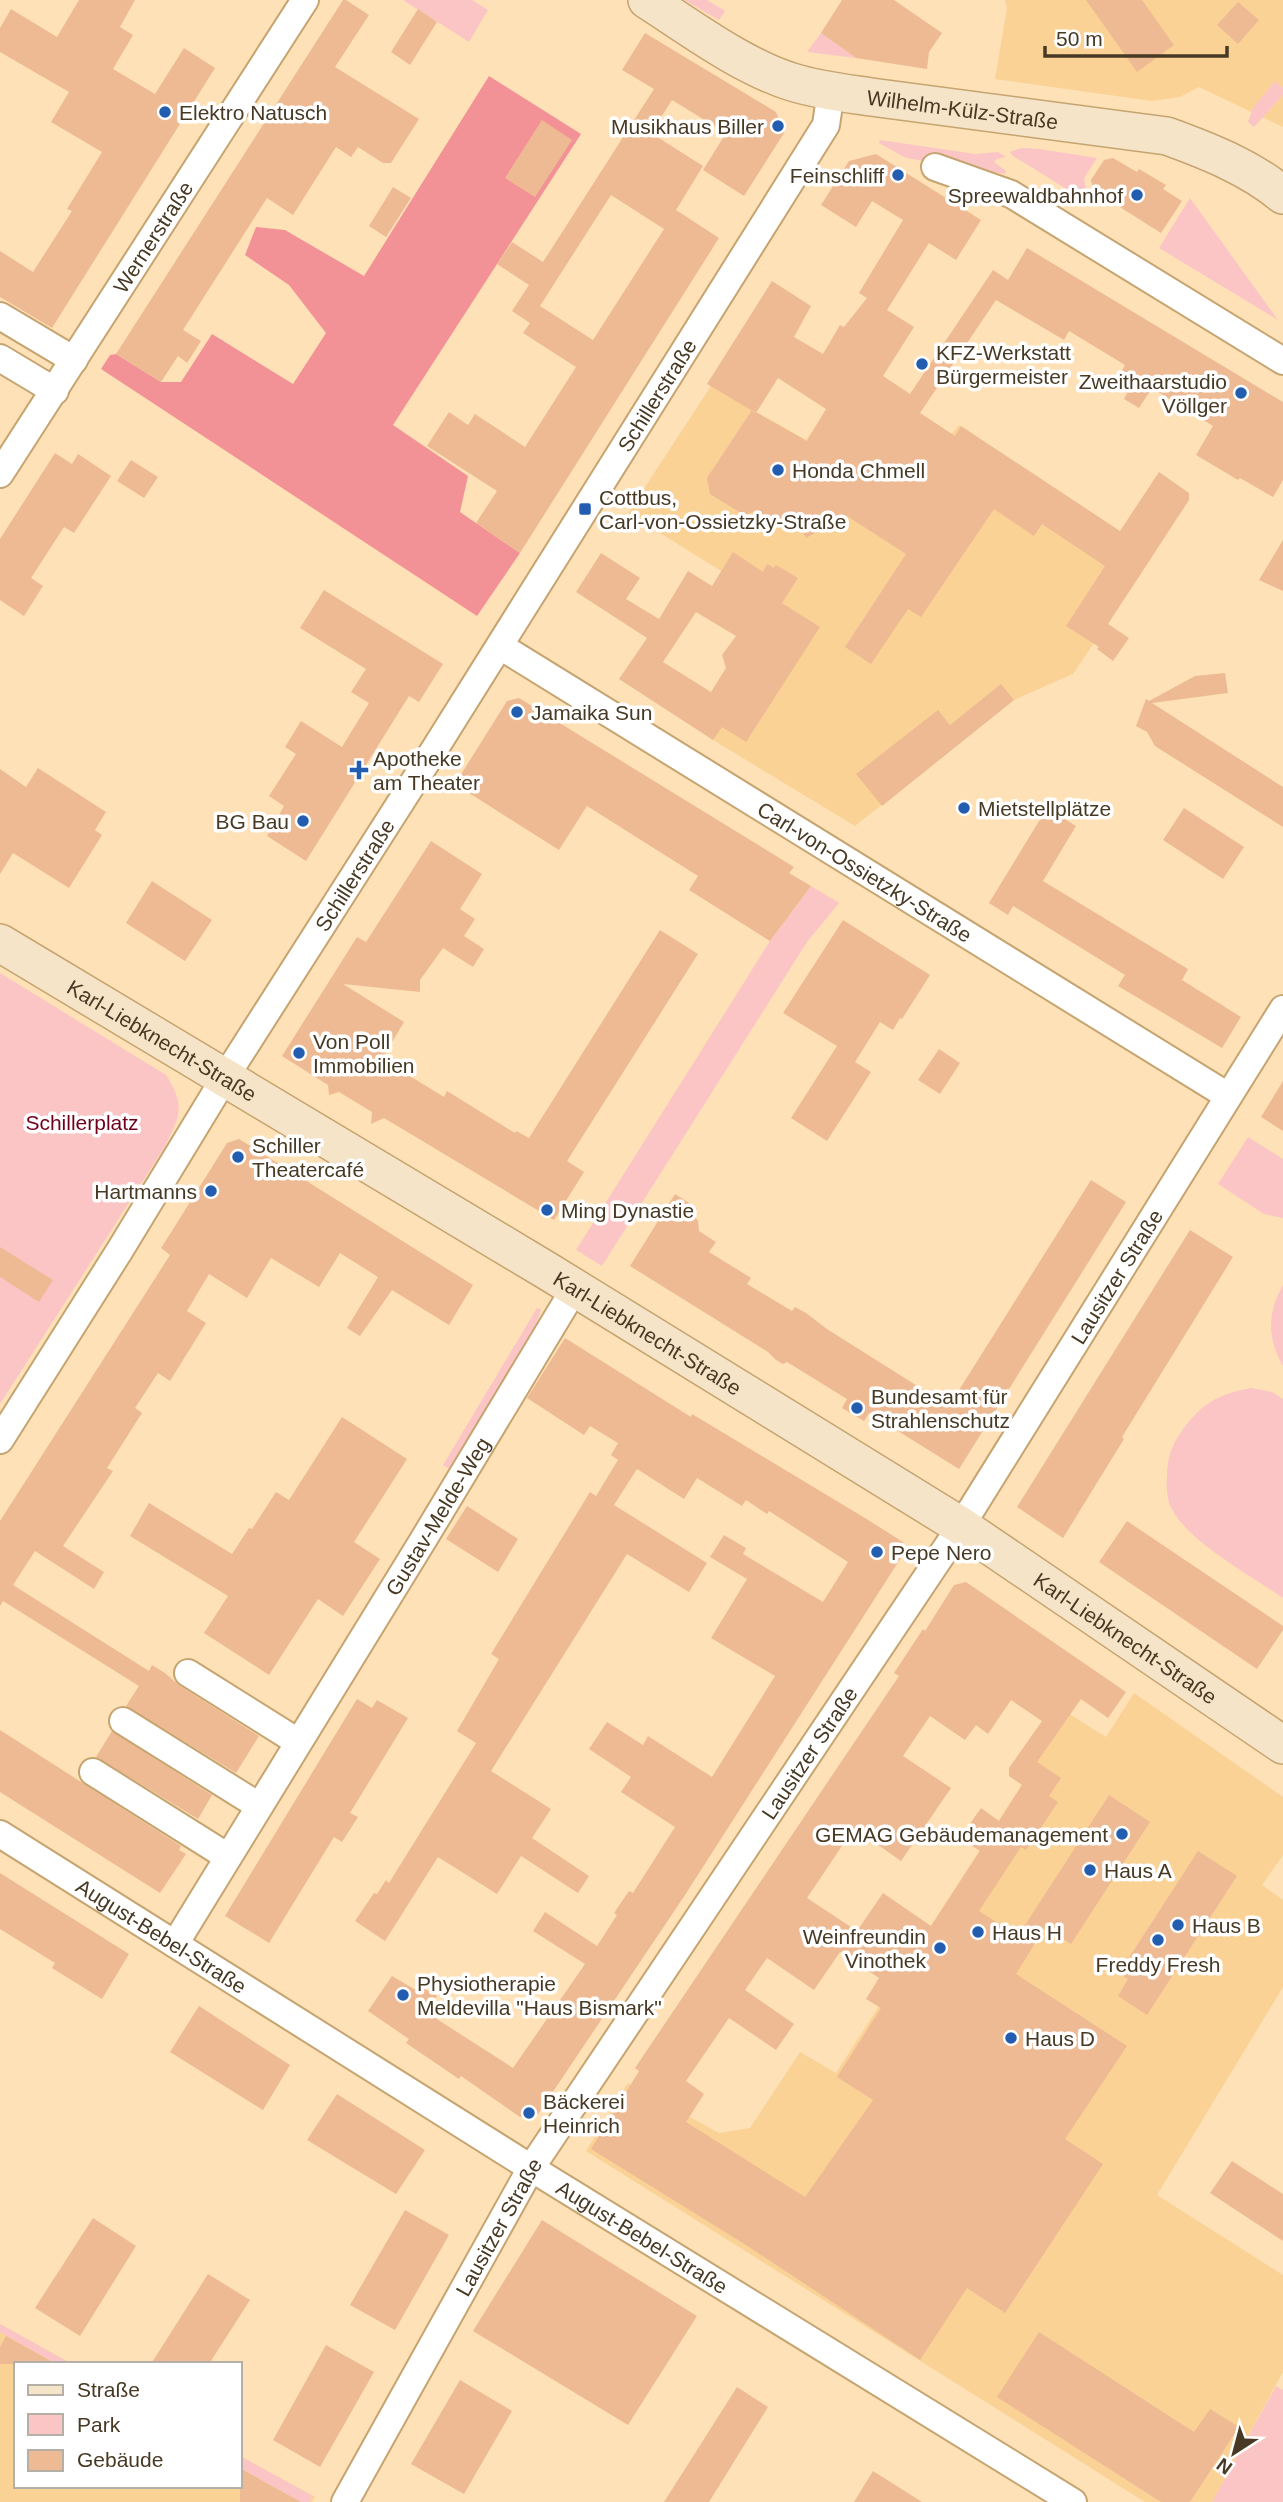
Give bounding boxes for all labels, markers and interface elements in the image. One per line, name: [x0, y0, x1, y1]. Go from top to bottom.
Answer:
scale bar: [1045, 14, 1227, 58]
text: 50 m: [1056, 27, 1103, 50]
street label: Wilhelm-Külz-Straße: [866, 85, 1060, 133]
place label: Elektro Natusch: [179, 101, 327, 124]
marker: Elektro Natusch: [157, 104, 173, 120]
place label: Musikhaus Biller: [611, 115, 764, 138]
marker: Musikhaus Biller: [770, 118, 786, 134]
place label: Feinschliff: [790, 164, 884, 187]
marker: Feinschliff: [890, 167, 906, 183]
street label: Wernerstraße: [108, 177, 197, 297]
place label: Spreewaldbahnhof: [948, 184, 1123, 207]
marker: Spreewaldbahnhof: [1129, 187, 1145, 203]
street label: Schillerstraße: [613, 335, 700, 456]
place label: KFZ-Werkstatt Bürgermeister: [936, 341, 1071, 388]
marker: KFZ-Werkstatt Bürgermeister: [914, 356, 930, 372]
place label: Zweithaarstudio Völlger: [1079, 370, 1227, 417]
marker: Zweithaarstudio Völlger: [1233, 385, 1249, 401]
place label: Honda Chmell: [792, 459, 925, 482]
marker: Honda Chmell: [770, 462, 786, 478]
place label: Cottbus, Carl-von-Ossietzky-Straße: [599, 486, 846, 533]
marker: Cottbus, Carl-von-Ossietzky-Straße: [577, 501, 593, 517]
place label: Jamaika Sun: [531, 701, 652, 724]
marker: Jamaika Sun: [509, 704, 525, 720]
place label: Apotheke am Theater: [373, 747, 480, 794]
marker: Apotheke am Theater: [351, 762, 367, 778]
street label: Carl-von-Ossietzky-Straße: [754, 797, 976, 946]
place label: Mietstellplätze: [978, 797, 1111, 820]
marker: Mietstellplätze: [956, 800, 972, 816]
place label: BG Bau: [215, 810, 289, 833]
marker: BG Bau: [295, 813, 311, 829]
street label: Schillerstraße: [310, 815, 399, 935]
street label: Karl-Liebknecht-Straße: [64, 975, 261, 1106]
place label: Von Poll Immobilien: [313, 1030, 415, 1077]
marker: Von Poll Immobilien: [291, 1045, 307, 1061]
park label: Schillerplatz: [25, 1111, 139, 1134]
place label: Schiller Theatercafé: [252, 1134, 364, 1181]
marker: Schiller Theatercafé: [230, 1149, 246, 1165]
place label: Hartmanns: [94, 1180, 197, 1203]
marker: Hartmanns: [203, 1183, 219, 1199]
place label: Ming Dynastie: [561, 1199, 694, 1222]
marker: Ming Dynastie: [539, 1202, 555, 1218]
street label: Lausitzer Straße: [1066, 1205, 1167, 1348]
street label: Karl-Liebknecht-Straße: [550, 1266, 746, 1399]
place label: Bundesamt für Strahlenschutz: [871, 1385, 1010, 1432]
marker: Bundesamt für Strahlenschutz: [849, 1400, 865, 1416]
street label: Gustav-Melde-Weg: [381, 1433, 494, 1599]
place label: Pepe Nero: [891, 1541, 991, 1564]
marker: Pepe Nero: [869, 1544, 885, 1560]
street label: Karl-Liebknecht-Straße: [1030, 1568, 1221, 1708]
street label: Lausitzer Straße: [757, 1682, 862, 1823]
place label: GEMAG Gebäudemanagement: [815, 1823, 1108, 1846]
marker: GEMAG Gebäudemanagement: [1114, 1826, 1130, 1842]
place label: Haus A: [1104, 1859, 1172, 1882]
marker: Haus A: [1082, 1862, 1098, 1878]
street label: August-Bebel-Straße: [72, 1874, 251, 1998]
place label: Haus B: [1192, 1914, 1261, 1937]
marker: Haus B: [1170, 1917, 1186, 1933]
place label: Haus H: [992, 1921, 1062, 1944]
marker: Haus H: [970, 1924, 986, 1940]
place label: Weinfreundin Vinothek: [803, 1925, 926, 1972]
marker: Freddy Fresh: [1150, 1932, 1166, 1948]
marker: Weinfreundin Vinothek: [932, 1940, 948, 1956]
place label: Freddy Fresh: [1096, 1953, 1220, 1976]
place label: Physiotherapie Meldevilla "Haus Bismark": [417, 1972, 662, 2019]
marker: Physiotherapie Meldevilla "Haus Bismark": [395, 1987, 411, 2003]
place label: Haus D: [1025, 2027, 1095, 2050]
marker: Haus D: [1003, 2030, 1019, 2046]
place label: Bäckerei Heinrich: [543, 2090, 625, 2137]
marker: Bäckerei Heinrich: [521, 2105, 537, 2121]
street label: Lausitzer Straße: [451, 2153, 546, 2300]
street label: August-Bebel-Straße: [553, 2175, 732, 2298]
legend: [14, 2362, 242, 2488]
text: Straße: [77, 2378, 140, 2401]
text: Park: [77, 2413, 121, 2436]
north arrow: [1199, 2418, 1269, 2488]
text: Gebäude: [77, 2448, 163, 2471]
text: N: [1213, 2454, 1236, 2479]

